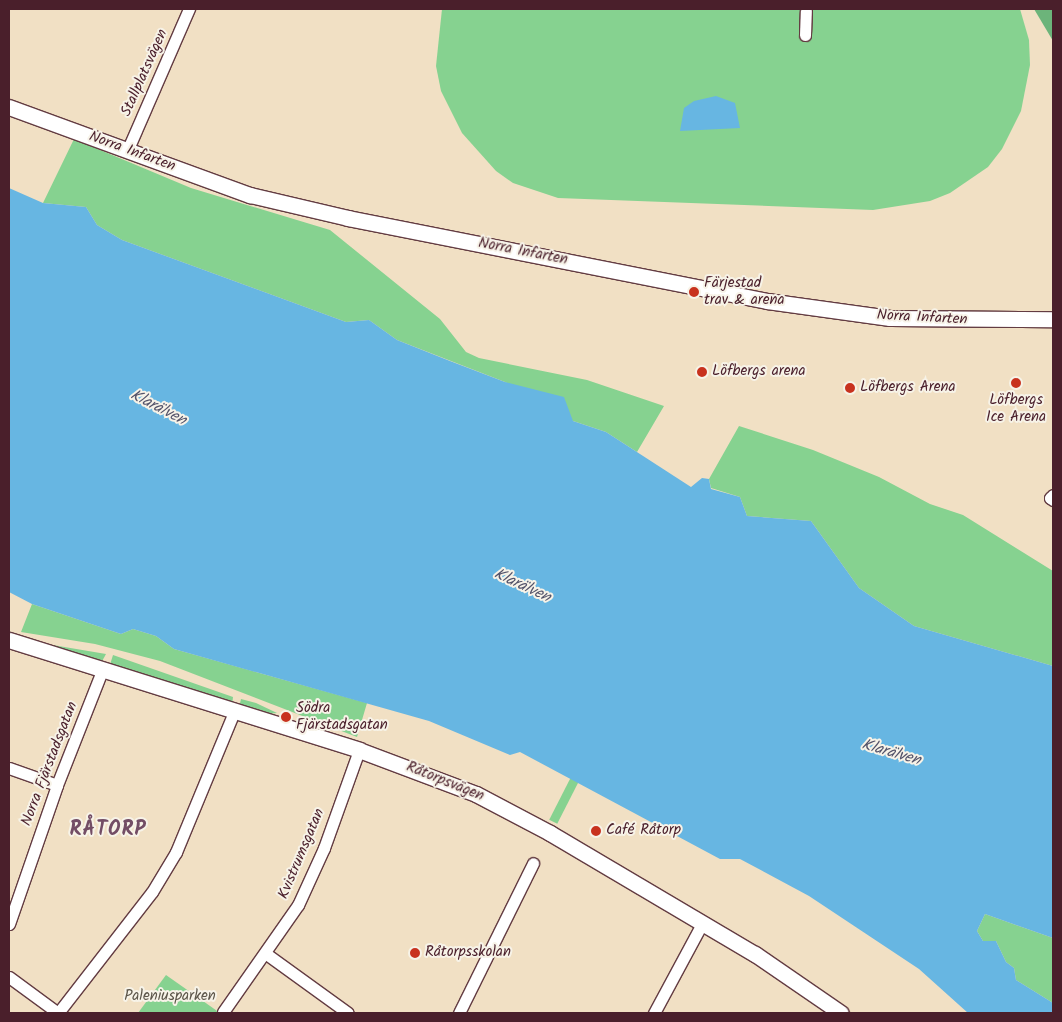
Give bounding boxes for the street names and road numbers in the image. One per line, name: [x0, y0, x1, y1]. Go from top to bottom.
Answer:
street label: Stallplatsvägen: [118, 27, 172, 119]
street label: Norra Infarten: [86, 128, 178, 176]
street label: Norra Infarten: [477, 235, 569, 269]
street label: Norra Infarten: [876, 307, 968, 329]
street label: Norra Fjärstadsgatan: [18, 699, 82, 829]
street label: Råtorpsvägen: [404, 758, 486, 806]
street label: Kvistrumsgatan: [275, 806, 329, 902]

